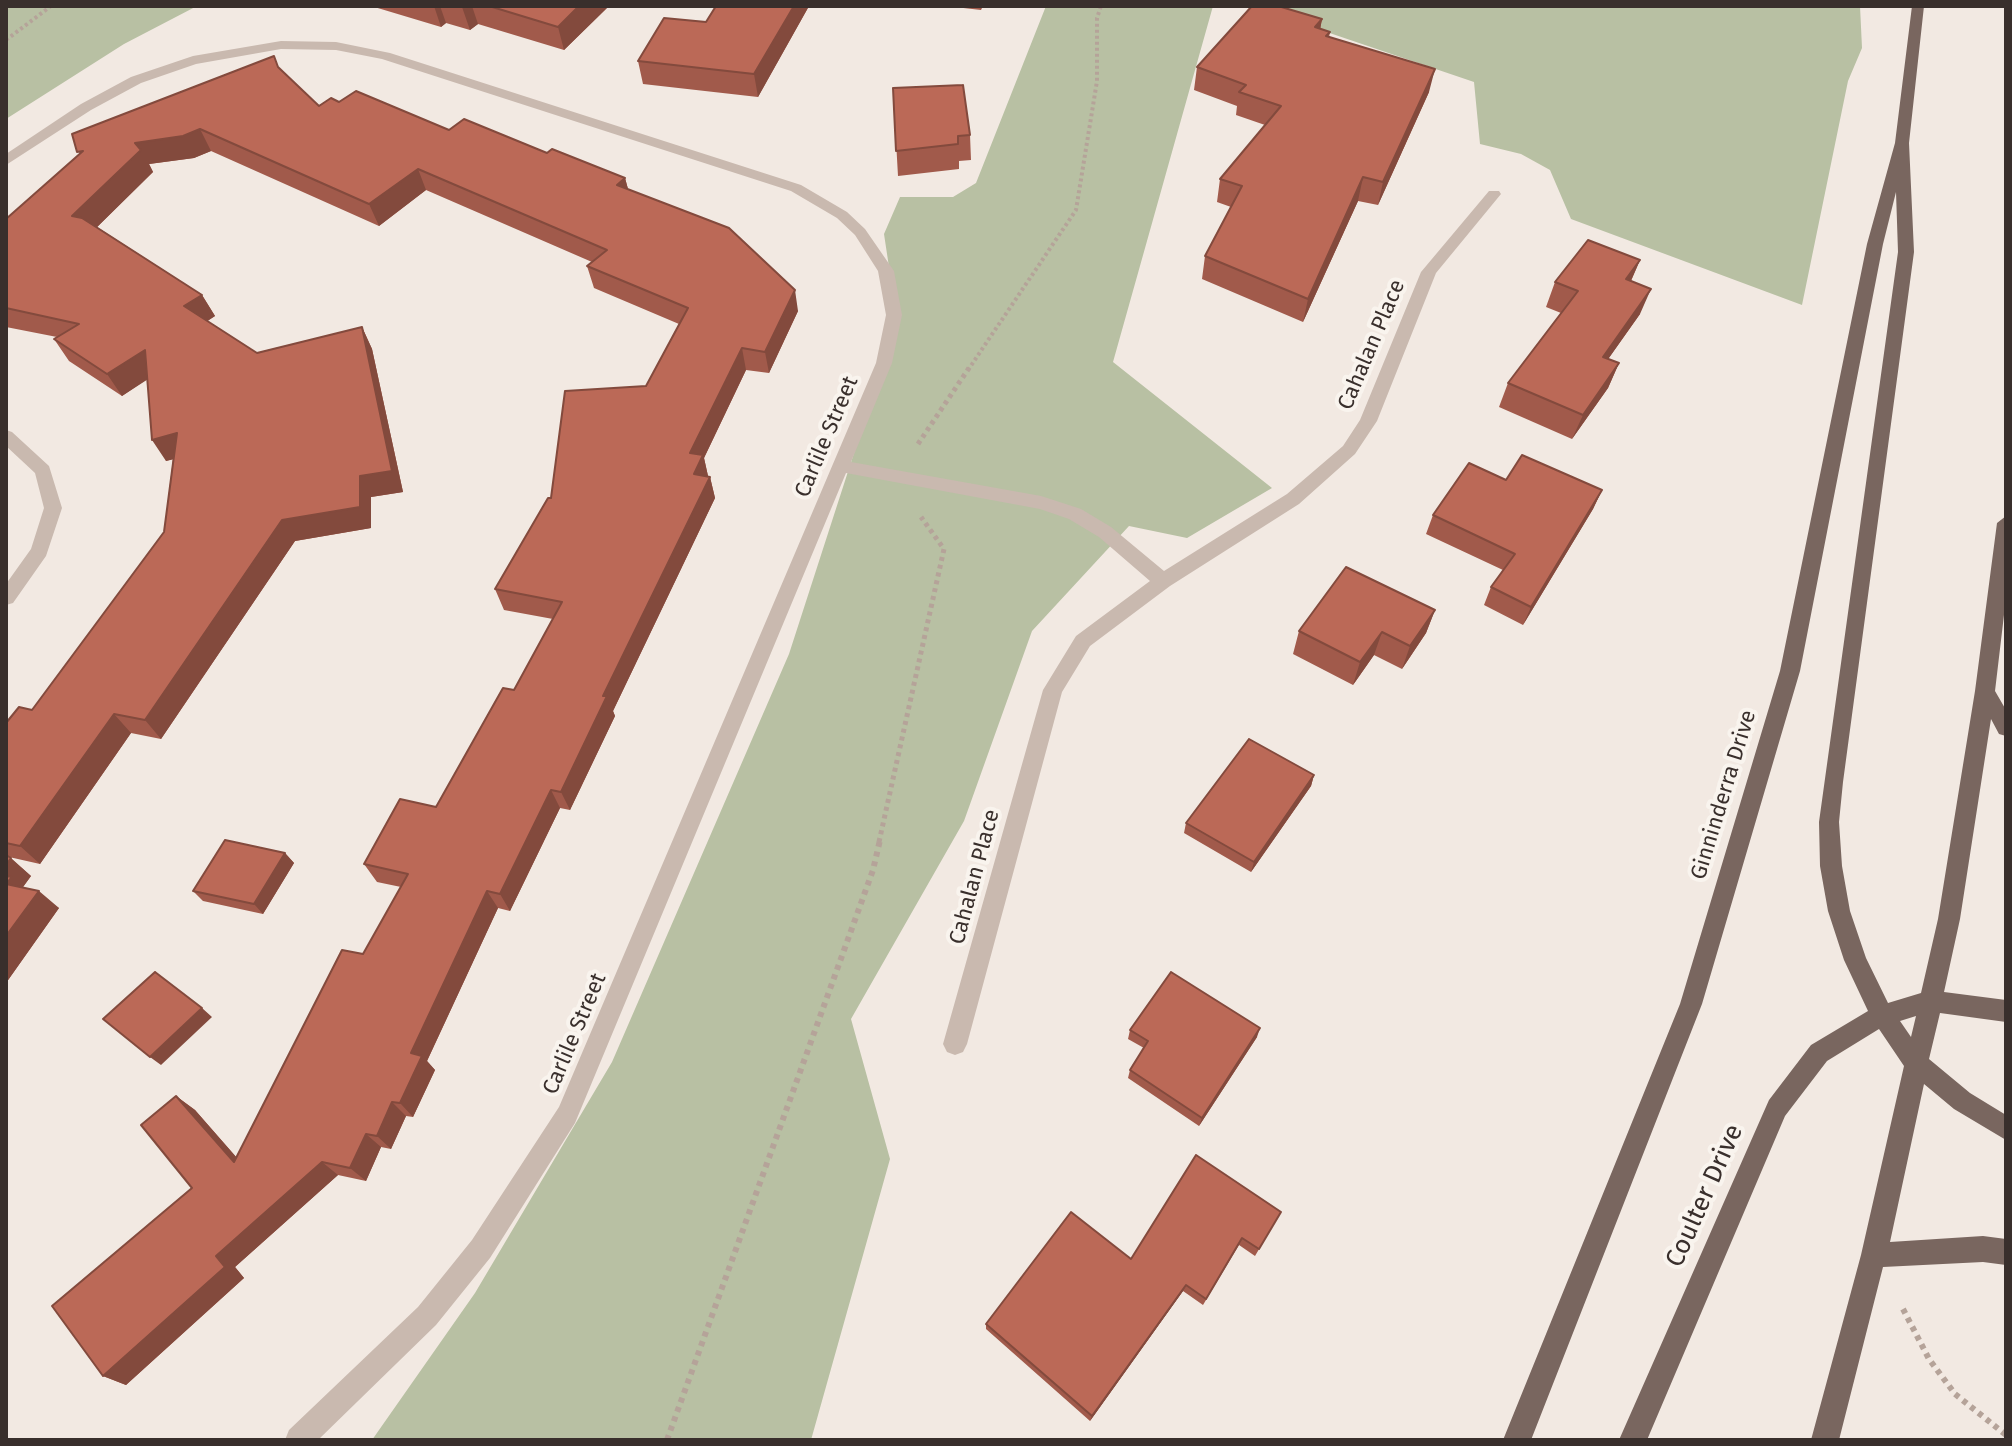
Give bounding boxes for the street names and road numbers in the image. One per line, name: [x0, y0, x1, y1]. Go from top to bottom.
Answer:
street label: Cahalan Place: [1333, 276, 1411, 414]
street label: Carlile Street: [790, 372, 864, 502]
street label: Ginninderra Drive: [1686, 707, 1762, 883]
street label: Cahalan Place: [944, 807, 1006, 947]
street label: Carlile Street: [538, 969, 612, 1099]
street label: Coulter Drive: [1660, 1120, 1750, 1272]

